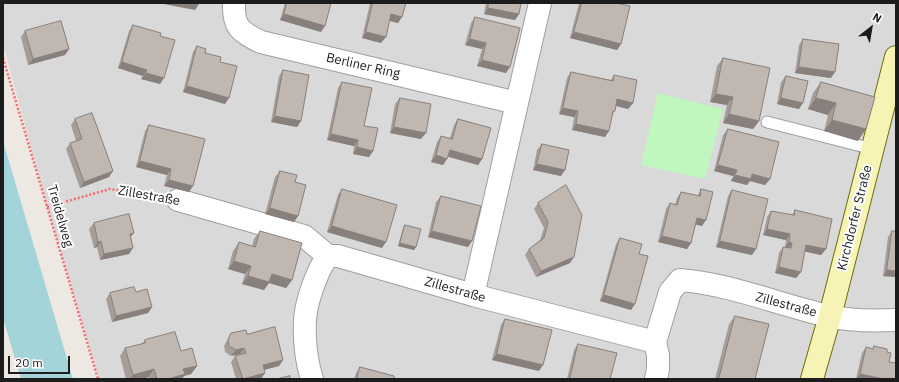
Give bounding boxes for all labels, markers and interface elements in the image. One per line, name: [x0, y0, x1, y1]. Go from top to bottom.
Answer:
north arrow: [851, 8, 891, 48]
text: N: [870, 10, 884, 26]
street label: Berliner Ring: [325, 50, 401, 82]
street label: Kirchdorfer Straße: [834, 164, 876, 272]
street label: Treidelweg: [44, 183, 76, 249]
street label: Zillestraße: [117, 183, 181, 209]
street label: Zillestraße: [423, 274, 487, 306]
street label: Zillestraße: [754, 289, 818, 321]
scale bar: [10, 348, 72, 374]
text: 20 m: [15, 355, 43, 370]

